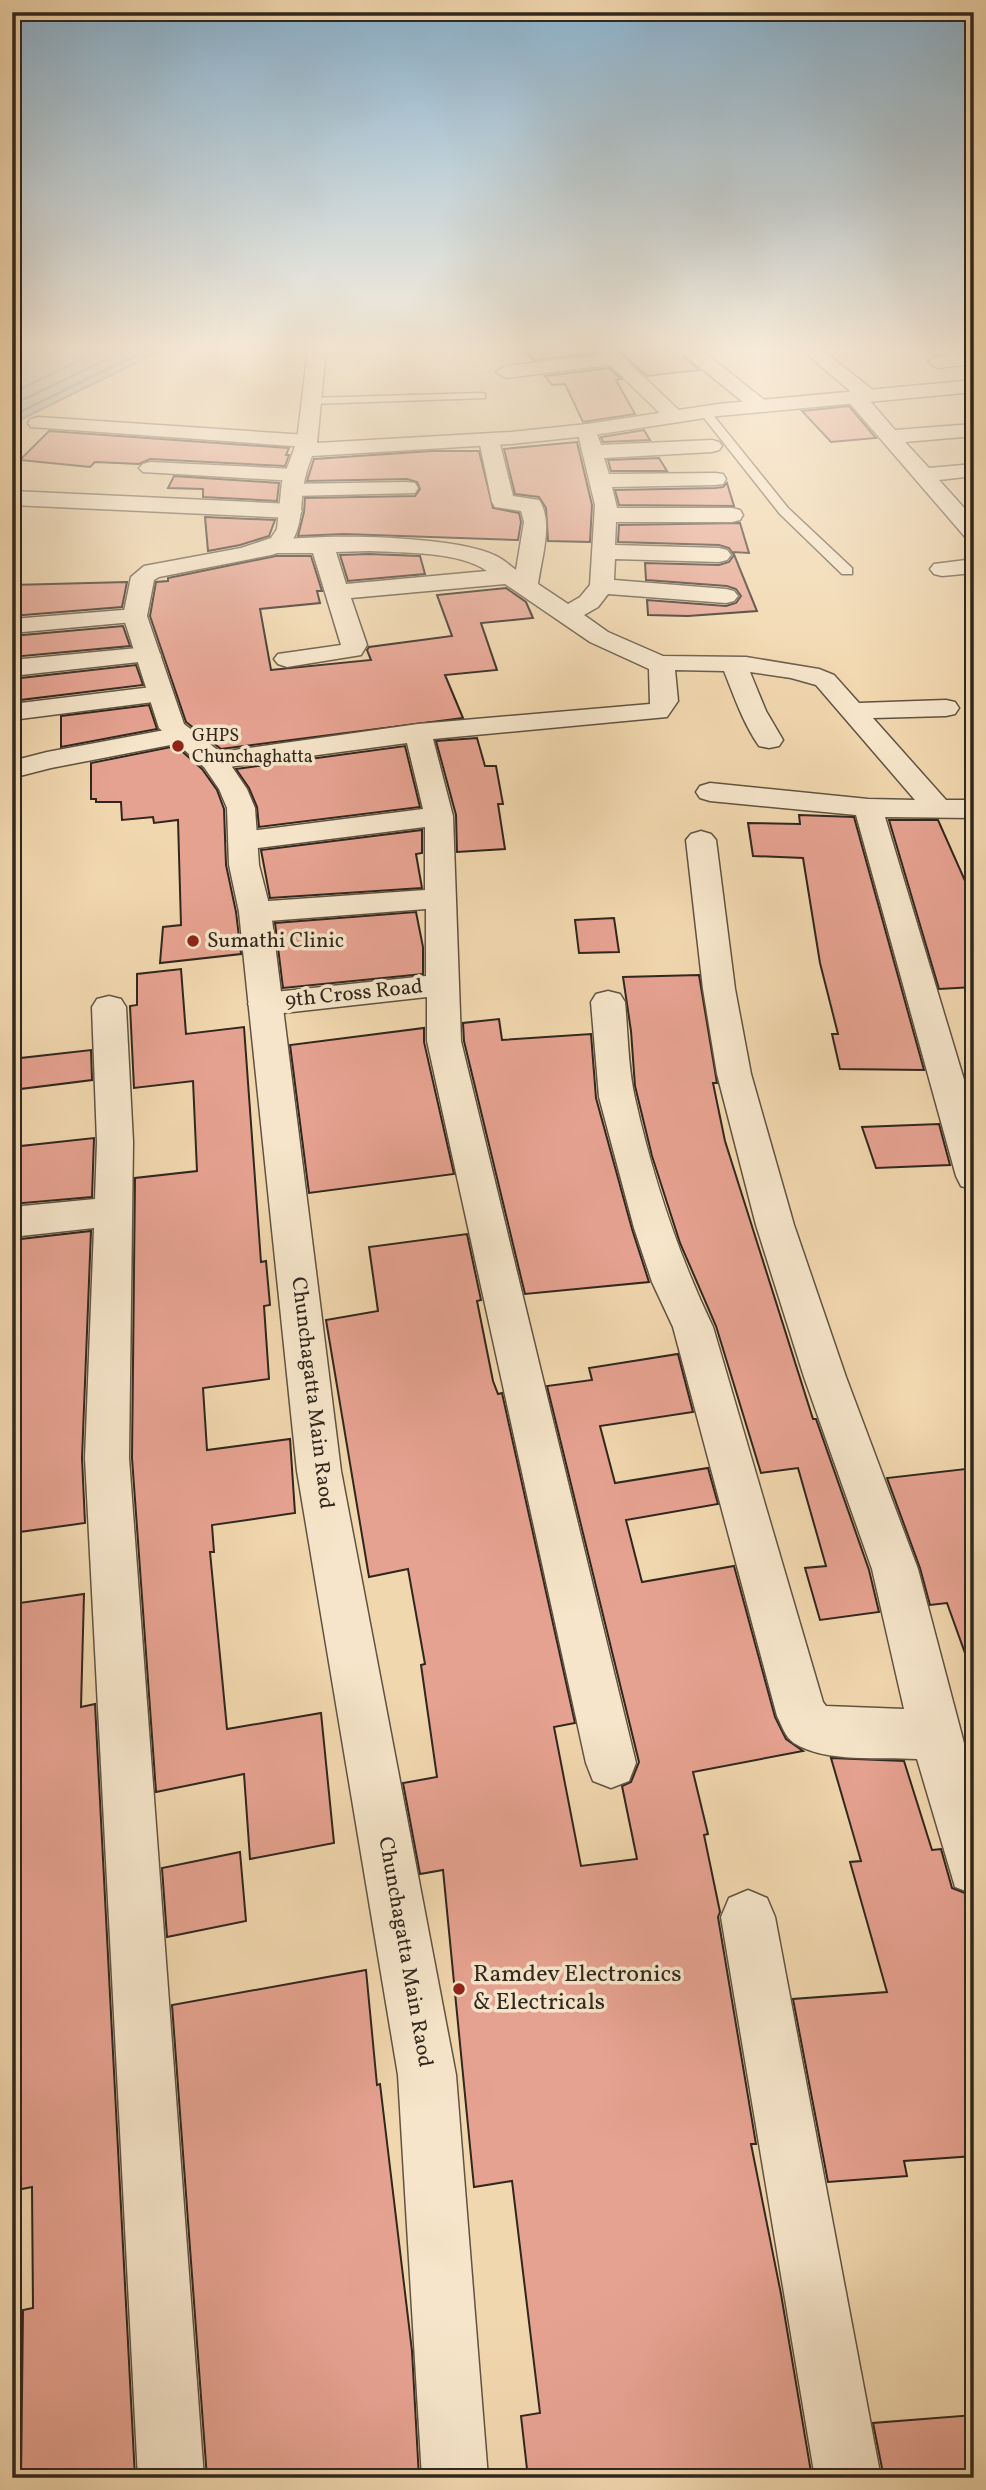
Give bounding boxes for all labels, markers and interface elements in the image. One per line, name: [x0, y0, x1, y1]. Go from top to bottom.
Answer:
place label: GHPS Chunchaghatta: [192, 724, 313, 770]
marker: GHPS Chunchaghatta: [170, 738, 186, 754]
place label: Sumathi Clinic: [207, 927, 344, 956]
marker: Sumathi Clinic: [185, 933, 201, 949]
street label: 9th Cross Road: [284, 972, 424, 1016]
street label: Chunchagatta Main Raod: [283, 1275, 341, 1511]
street label: Chunchagatta Main Raod: [370, 1835, 440, 2069]
place label: Ramdev Electronics & Electricals: [473, 1958, 682, 2020]
marker: Ramdev Electronics & Electricals: [451, 1981, 467, 1997]

